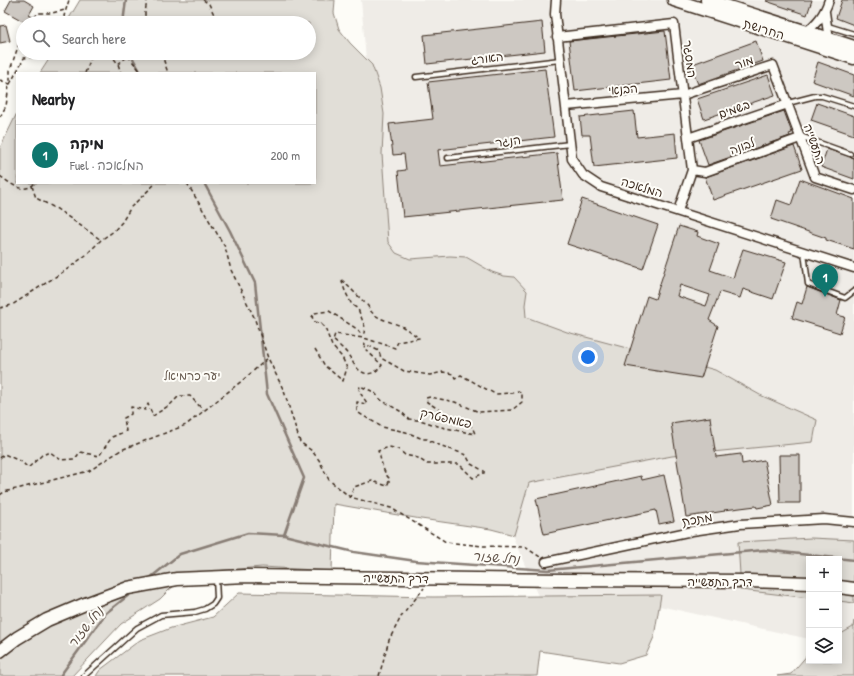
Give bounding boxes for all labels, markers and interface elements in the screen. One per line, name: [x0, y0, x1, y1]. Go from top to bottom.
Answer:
street label: החרושת: [741, 14, 787, 44]
search box: [16, 16, 316, 60]
icon: search: [30, 27, 52, 49]
text: Search here: [62, 28, 126, 49]
street label: המסגר: [679, 39, 701, 79]
street label: האורג: [470, 48, 504, 68]
street label: מור: [732, 51, 756, 73]
street label: הבנאי: [608, 79, 638, 99]
text: Nearby: [32, 87, 75, 110]
street label: בשמים: [716, 96, 752, 122]
street label: התעשייה: [800, 121, 830, 167]
street label: הנגר: [494, 131, 522, 151]
text: מיקה: [70, 133, 104, 154]
street label: לבונה: [727, 133, 758, 158]
text: 1: [43, 146, 47, 164]
text: 200 m: [270, 146, 300, 164]
text: Fuel · המלאכה: [70, 156, 144, 174]
street label: המלאכה: [619, 173, 665, 201]
pin: 1: [812, 264, 838, 297]
your location: [578, 347, 598, 367]
park label: יער כרמיאל: [164, 367, 220, 384]
street label: פאמפטרק: [418, 404, 474, 432]
street label: מתכת: [680, 508, 714, 530]
water label: נחל שזור: [472, 546, 522, 568]
map controls: [806, 556, 842, 664]
button: +: [806, 556, 842, 592]
street label: דרך התעשייה: [363, 569, 429, 587]
street label: דרך התעשייה: [687, 573, 753, 590]
button: −: [806, 592, 842, 628]
water label: נחל שזור: [63, 602, 107, 651]
button: layers: [806, 628, 842, 664]

